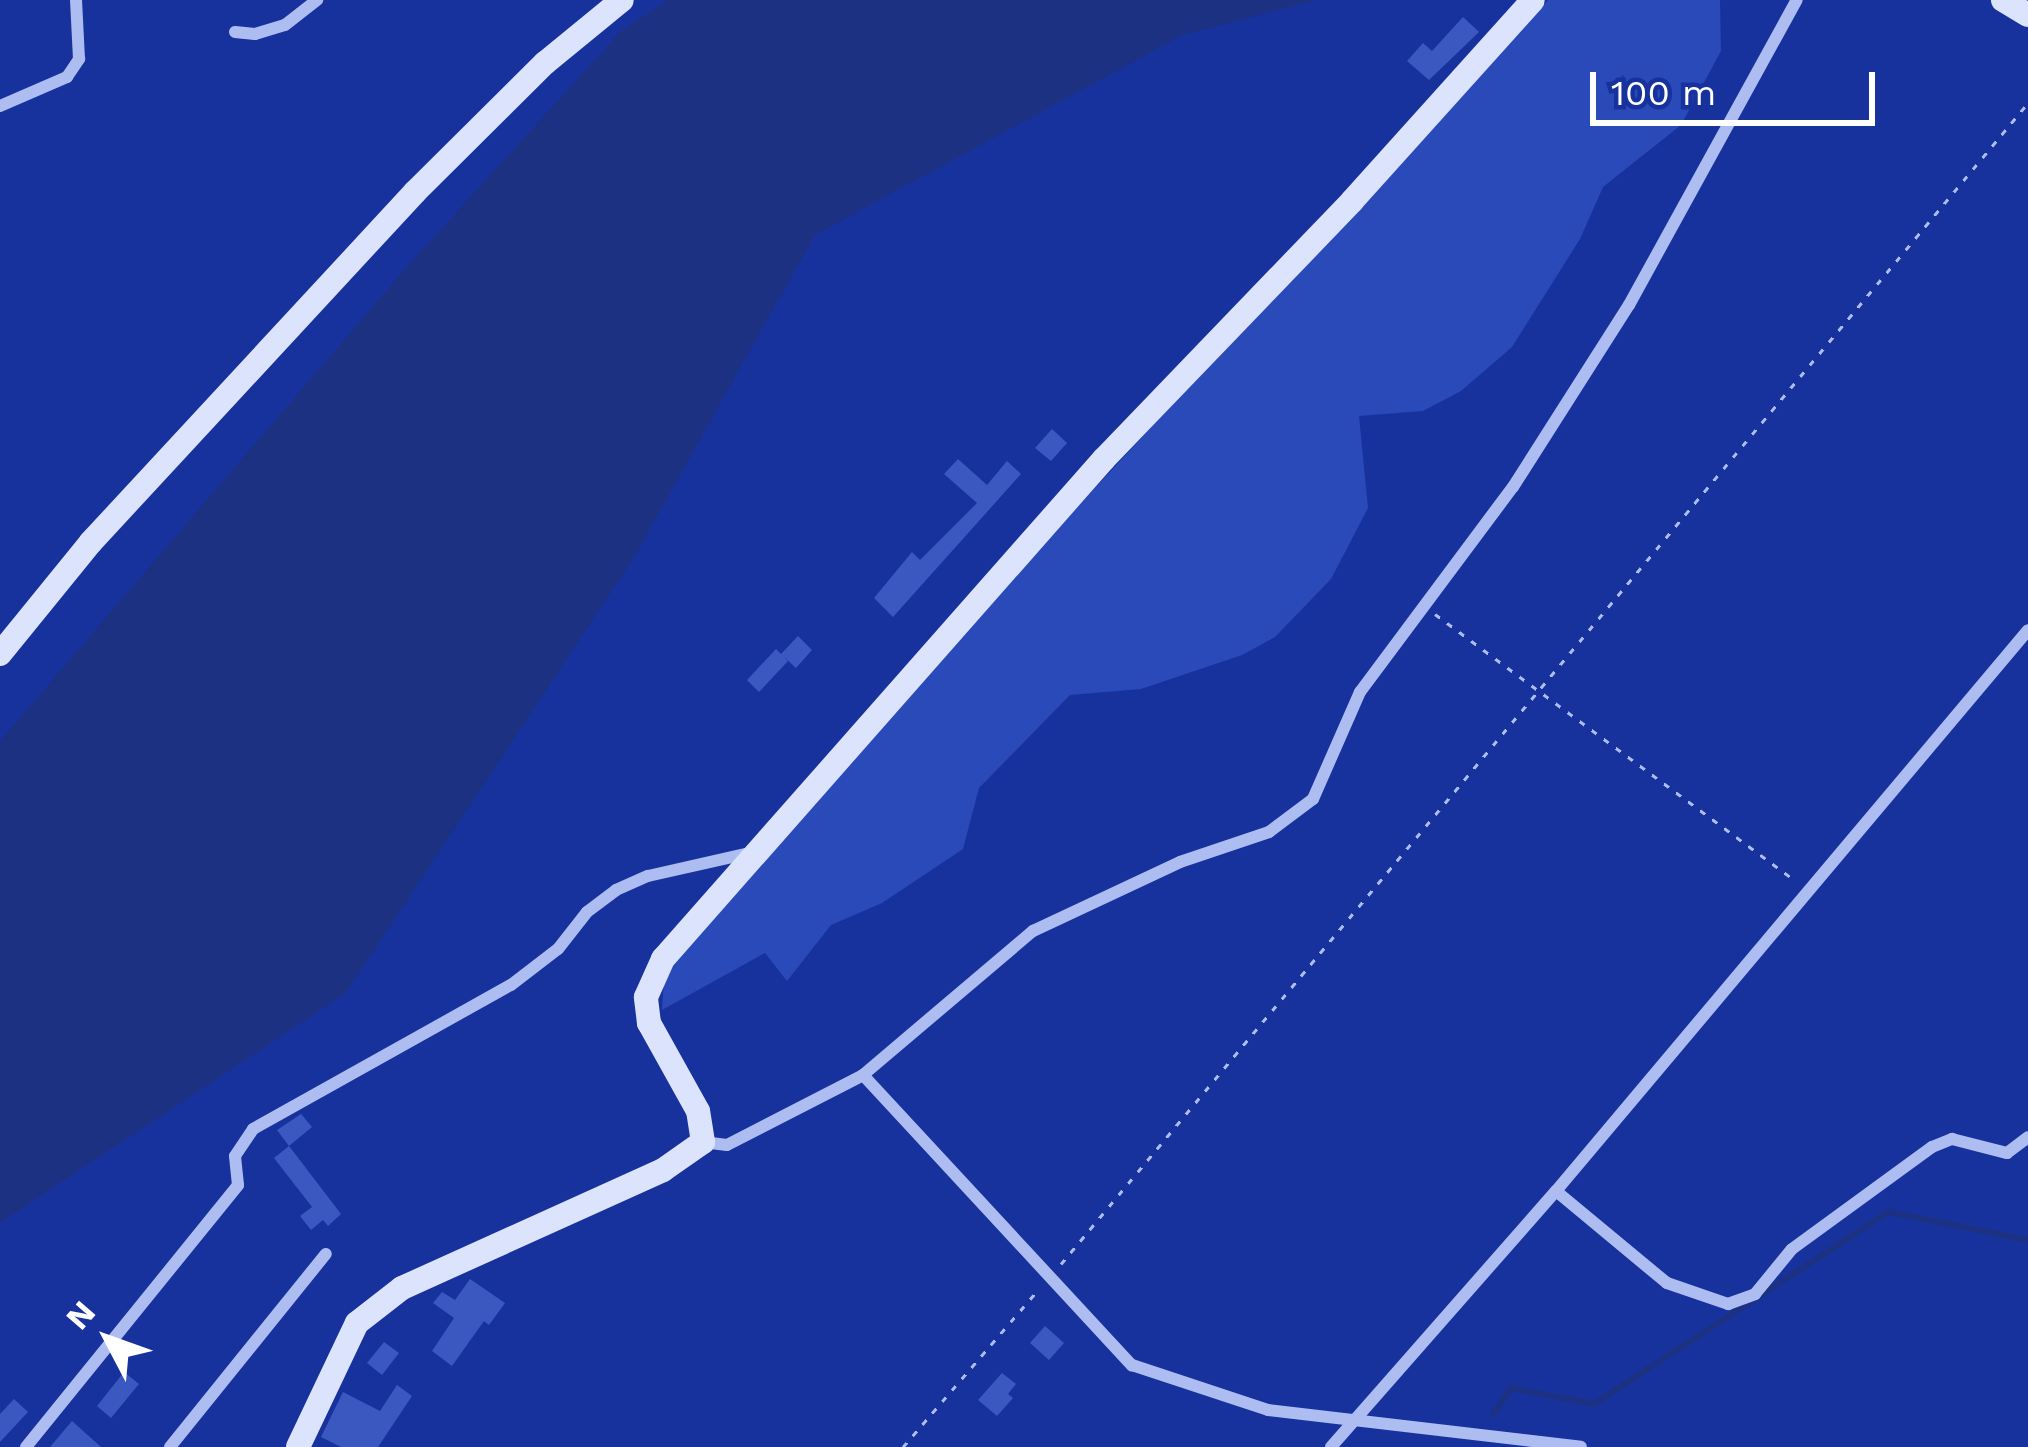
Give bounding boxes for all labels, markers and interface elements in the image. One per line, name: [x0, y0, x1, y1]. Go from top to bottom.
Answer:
scale bar: [1596, 48, 1881, 122]
text: 100 m: [1611, 72, 1716, 114]
north arrow: [48, 1279, 168, 1399]
text: N: [58, 1293, 103, 1337]

